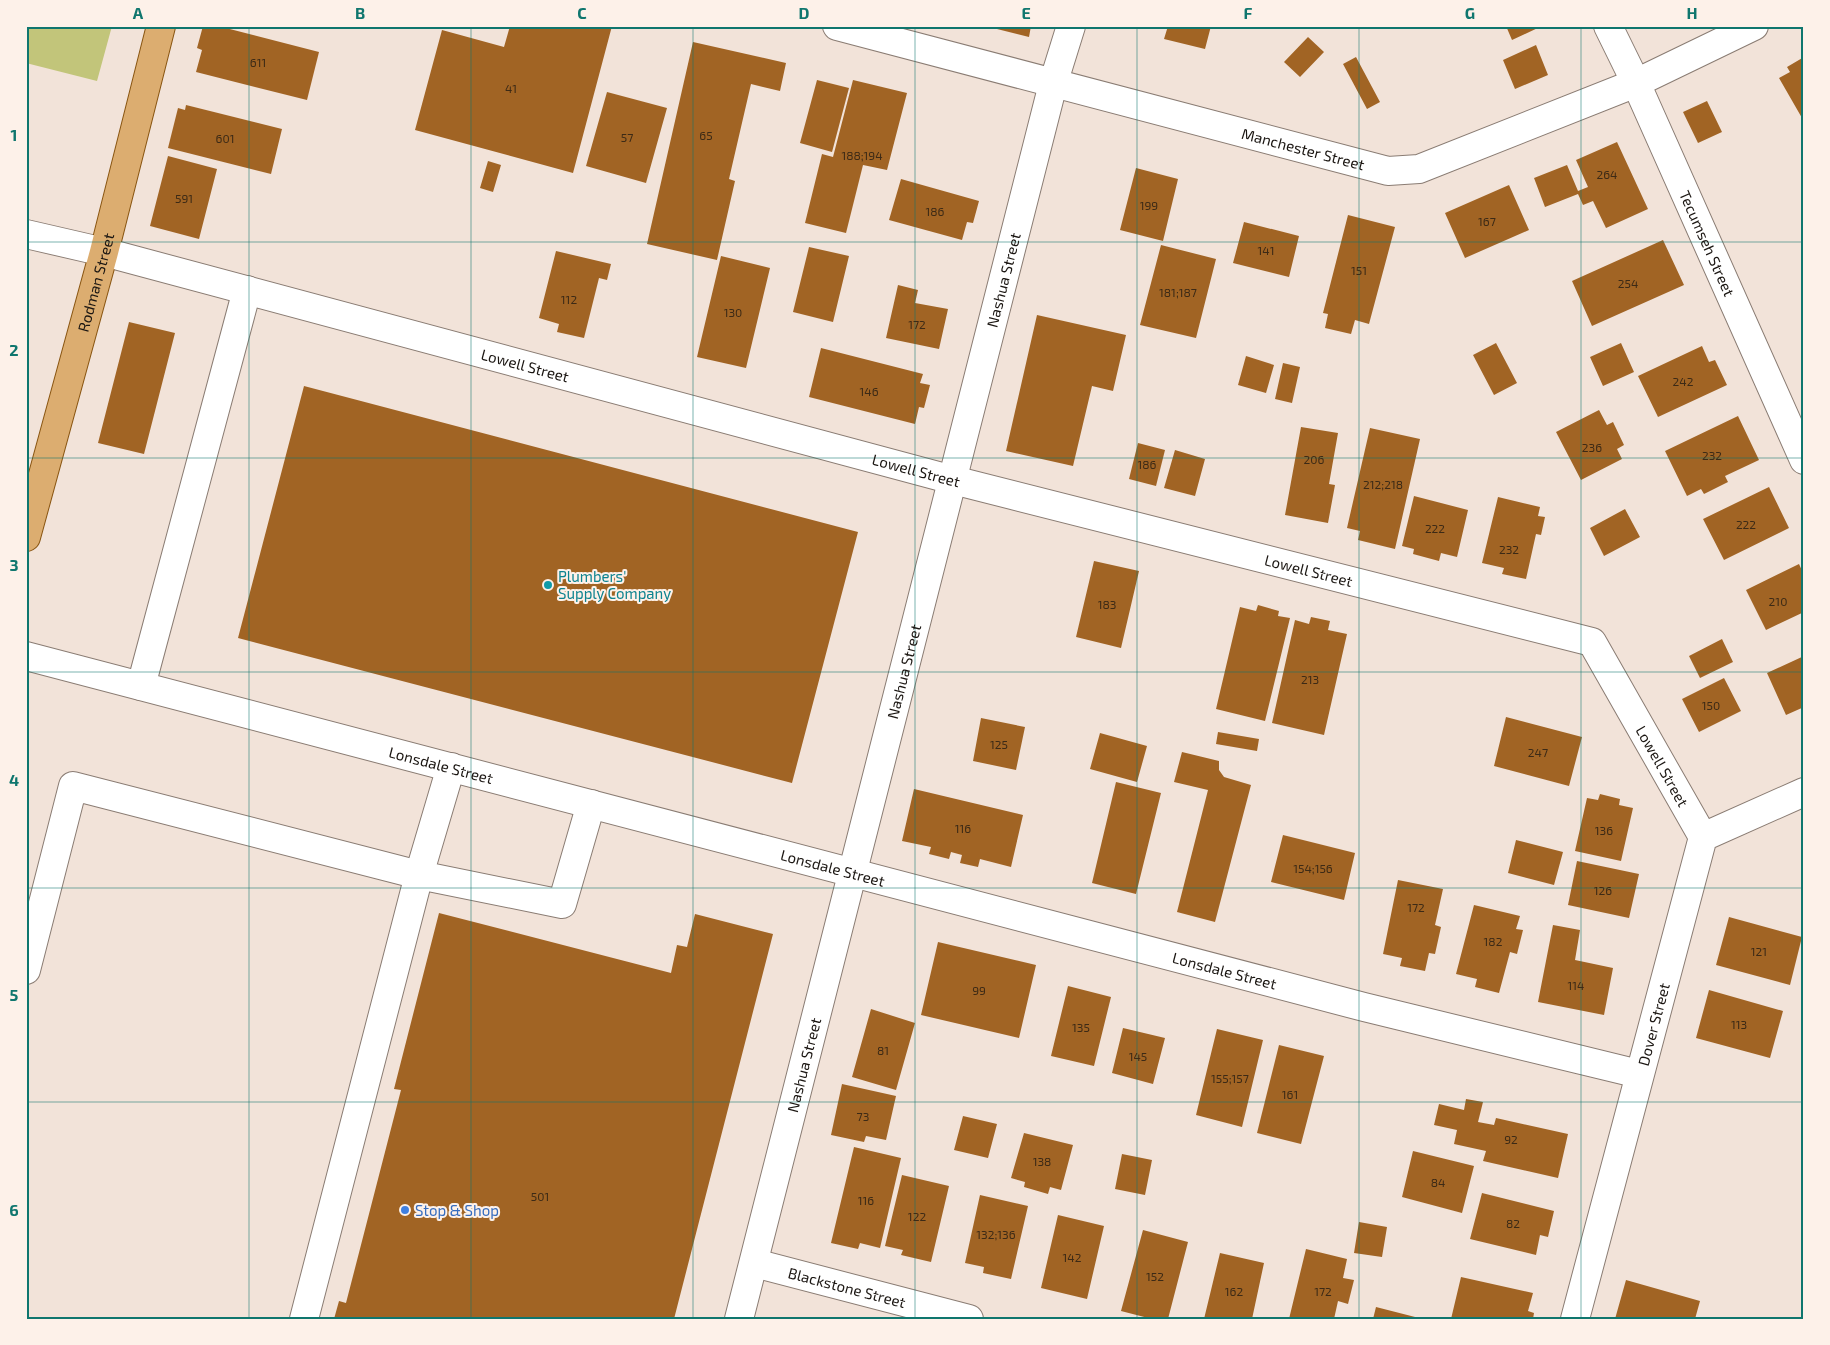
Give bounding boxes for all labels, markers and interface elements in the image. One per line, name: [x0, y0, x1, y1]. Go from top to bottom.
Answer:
text: A: [133, 3, 144, 22]
text: B: [355, 3, 365, 22]
text: C: [577, 3, 587, 22]
text: D: [799, 3, 810, 22]
text: E: [1021, 3, 1031, 22]
text: F: [1244, 3, 1253, 22]
text: G: [1465, 3, 1475, 22]
text: H: [1686, 3, 1698, 22]
house number: 611: [250, 55, 266, 69]
house number: 41: [505, 81, 517, 95]
street label: Manchester Street: [1240, 124, 1367, 174]
text: 1: [11, 125, 17, 144]
house number: 65: [699, 128, 713, 142]
house number: 57: [621, 130, 633, 144]
house number: 601: [216, 131, 234, 145]
house number: 188;194: [841, 148, 883, 162]
house number: 264: [1597, 167, 1618, 181]
street label: Tecumseh Street: [1676, 188, 1739, 299]
house number: 591: [175, 191, 193, 205]
house number: 199: [1140, 198, 1158, 212]
house number: 186: [926, 204, 945, 218]
house number: 167: [1478, 214, 1496, 228]
street label: Rodman Street: [74, 231, 118, 334]
street label: Nashua Street: [982, 231, 1024, 329]
house number: 141: [1258, 243, 1274, 257]
house number: 151: [1351, 263, 1367, 277]
house number: 254: [1618, 276, 1638, 290]
house number: 181;187: [1159, 285, 1197, 299]
house number: 112: [561, 292, 577, 306]
house number: 130: [724, 305, 742, 319]
house number: 172: [908, 317, 926, 331]
text: 2: [9, 340, 19, 359]
street label: Lowell Street: [479, 345, 571, 386]
house number: 242: [1673, 374, 1694, 388]
house number: 146: [859, 384, 879, 398]
house number: 236: [1582, 440, 1602, 454]
house number: 232: [1702, 448, 1722, 462]
street label: Lowell Street: [870, 450, 962, 491]
house number: 206: [1304, 452, 1325, 466]
house number: 186: [1138, 457, 1157, 471]
house number: 212;218: [1363, 477, 1403, 491]
house number: 222: [1736, 517, 1756, 531]
house number: 222: [1425, 521, 1445, 535]
house number: 232: [1499, 542, 1519, 556]
street label: Lowell Street: [1263, 550, 1355, 590]
text: 3: [9, 555, 19, 574]
place label: Plumbers' Supply Company: [558, 567, 671, 602]
marker: Plumbers' Supply Company: [542, 579, 554, 591]
house number: 210: [1769, 594, 1787, 608]
house number: 183: [1098, 597, 1116, 611]
street label: Nashua Street: [883, 622, 924, 721]
house number: 213: [1301, 672, 1319, 686]
house number: 150: [1702, 698, 1720, 712]
street label: Lowell Street: [1632, 722, 1693, 810]
house number: 125: [990, 737, 1008, 751]
street label: Lonsdale Street: [387, 743, 495, 787]
house number: 247: [1528, 745, 1548, 759]
text: 4: [9, 770, 19, 789]
house number: 116: [955, 821, 971, 835]
house number: 136: [1595, 823, 1613, 837]
street label: Lonsdale Street: [779, 845, 887, 890]
house number: 154;156: [1293, 861, 1333, 875]
house number: 126: [1594, 883, 1612, 897]
house number: 172: [1407, 900, 1425, 914]
house number: 182: [1484, 934, 1503, 948]
house number: 121: [1751, 944, 1767, 958]
street label: Lonsdale Street: [1170, 948, 1279, 993]
house number: 114: [1568, 978, 1584, 992]
street label: Dover Street: [1634, 980, 1673, 1068]
house number: 99: [972, 983, 986, 997]
text: 5: [10, 985, 19, 1004]
street label: Nashua Street: [783, 1016, 824, 1114]
house number: 113: [1731, 1017, 1747, 1031]
house number: 135: [1072, 1020, 1090, 1034]
house number: 81: [877, 1043, 889, 1057]
house number: 145: [1129, 1049, 1147, 1063]
house number: 155;157: [1211, 1071, 1249, 1085]
house number: 161: [1282, 1087, 1298, 1101]
house number: 73: [857, 1109, 869, 1123]
house number: 92: [1504, 1132, 1518, 1146]
house number: 138: [1033, 1154, 1051, 1168]
house number: 84: [1431, 1175, 1445, 1189]
house number: 501: [531, 1189, 549, 1203]
house number: 116: [858, 1193, 874, 1207]
text: 6: [9, 1200, 19, 1219]
place label: Stop & Shop: [415, 1201, 499, 1219]
marker: Stop & Shop: [399, 1204, 411, 1216]
house number: 122: [908, 1209, 926, 1223]
house number: 82: [1506, 1216, 1520, 1230]
house number: 132;136: [976, 1227, 1016, 1241]
house number: 142: [1063, 1250, 1082, 1264]
street label: Blackstone Street: [786, 1263, 908, 1311]
house number: 152: [1146, 1269, 1164, 1283]
house number: 162: [1225, 1284, 1243, 1298]
house number: 172: [1314, 1284, 1332, 1298]

